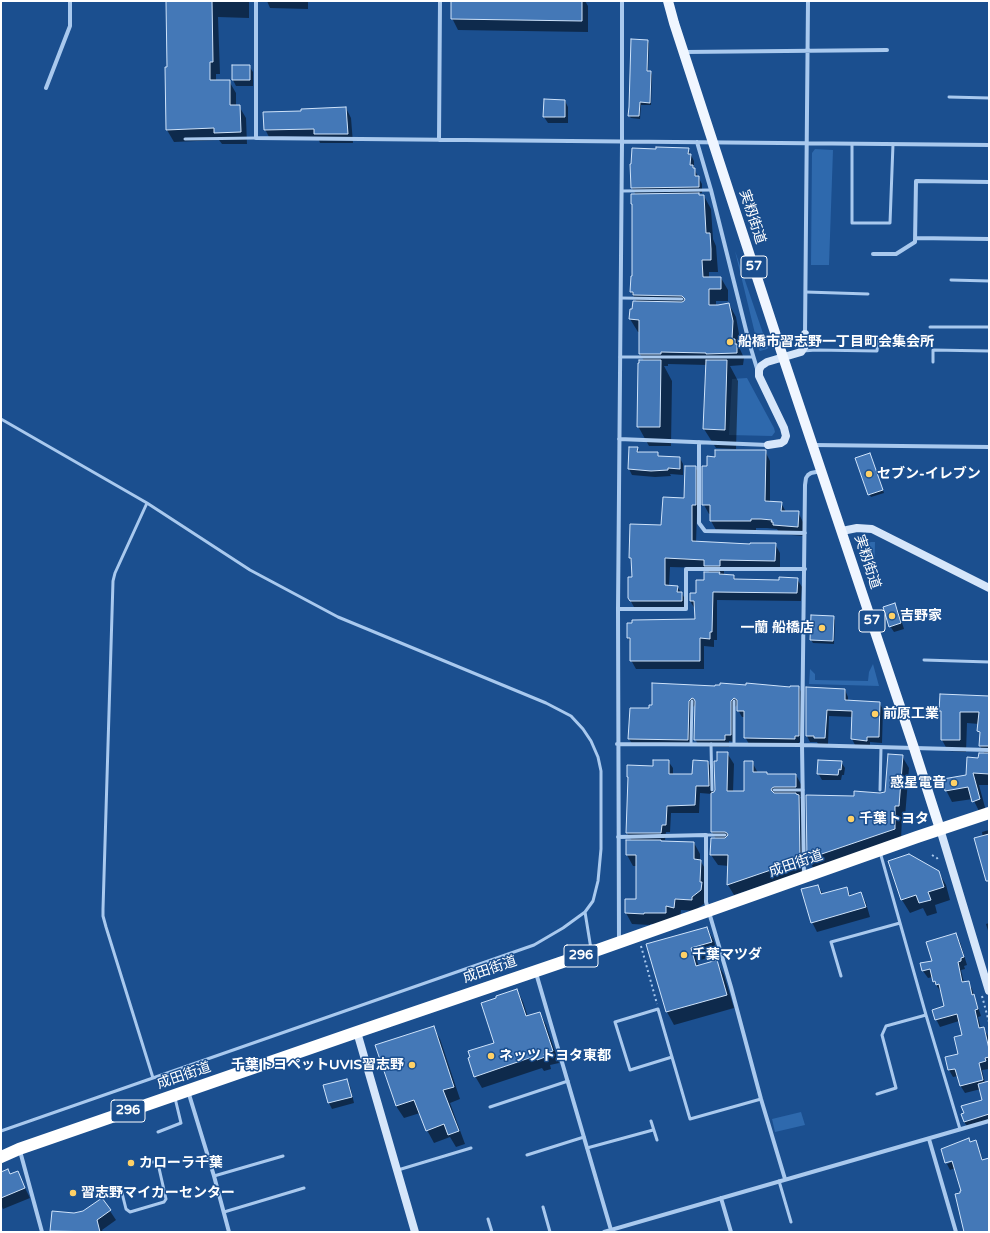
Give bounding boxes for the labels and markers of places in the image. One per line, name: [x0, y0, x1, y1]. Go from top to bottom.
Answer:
place label: 船橋市習志野一丁目町会集会所: [738, 334, 934, 350]
marker: 船橋市習志野一丁目町会集会所: [725, 337, 735, 347]
place label: セブン-イレブン: [877, 466, 981, 482]
marker: セブン-イレブン: [864, 469, 874, 479]
place label: 吉野家: [900, 608, 942, 624]
marker: 吉野家: [887, 611, 897, 621]
place label: 一蘭 船橋店: [740, 620, 814, 636]
marker: 一蘭 船橋店: [817, 623, 827, 633]
place label: 前原工業: [883, 706, 939, 722]
marker: 前原工業: [870, 709, 880, 719]
place label: 惑星電音: [890, 775, 946, 791]
marker: 惑星電音: [949, 778, 959, 788]
place label: 千葉トヨタ: [859, 811, 929, 827]
marker: 千葉トヨタ: [846, 814, 856, 824]
place label: 千葉マツダ: [692, 947, 762, 963]
marker: 千葉マツダ: [679, 950, 689, 960]
place label: ネッツトヨタ東都: [499, 1048, 611, 1064]
marker: ネッツトヨタ東都: [486, 1051, 496, 1061]
place label: 千葉トヨペットUVIS習志野: [231, 1057, 404, 1073]
marker: 千葉トヨペットUVIS習志野: [407, 1060, 417, 1070]
place label: カローラ千葉: [139, 1155, 223, 1171]
marker: カローラ千葉: [126, 1158, 136, 1168]
place label: 習志野マイカーセンター: [81, 1185, 235, 1201]
marker: 習志野マイカーセンター: [68, 1188, 78, 1198]

